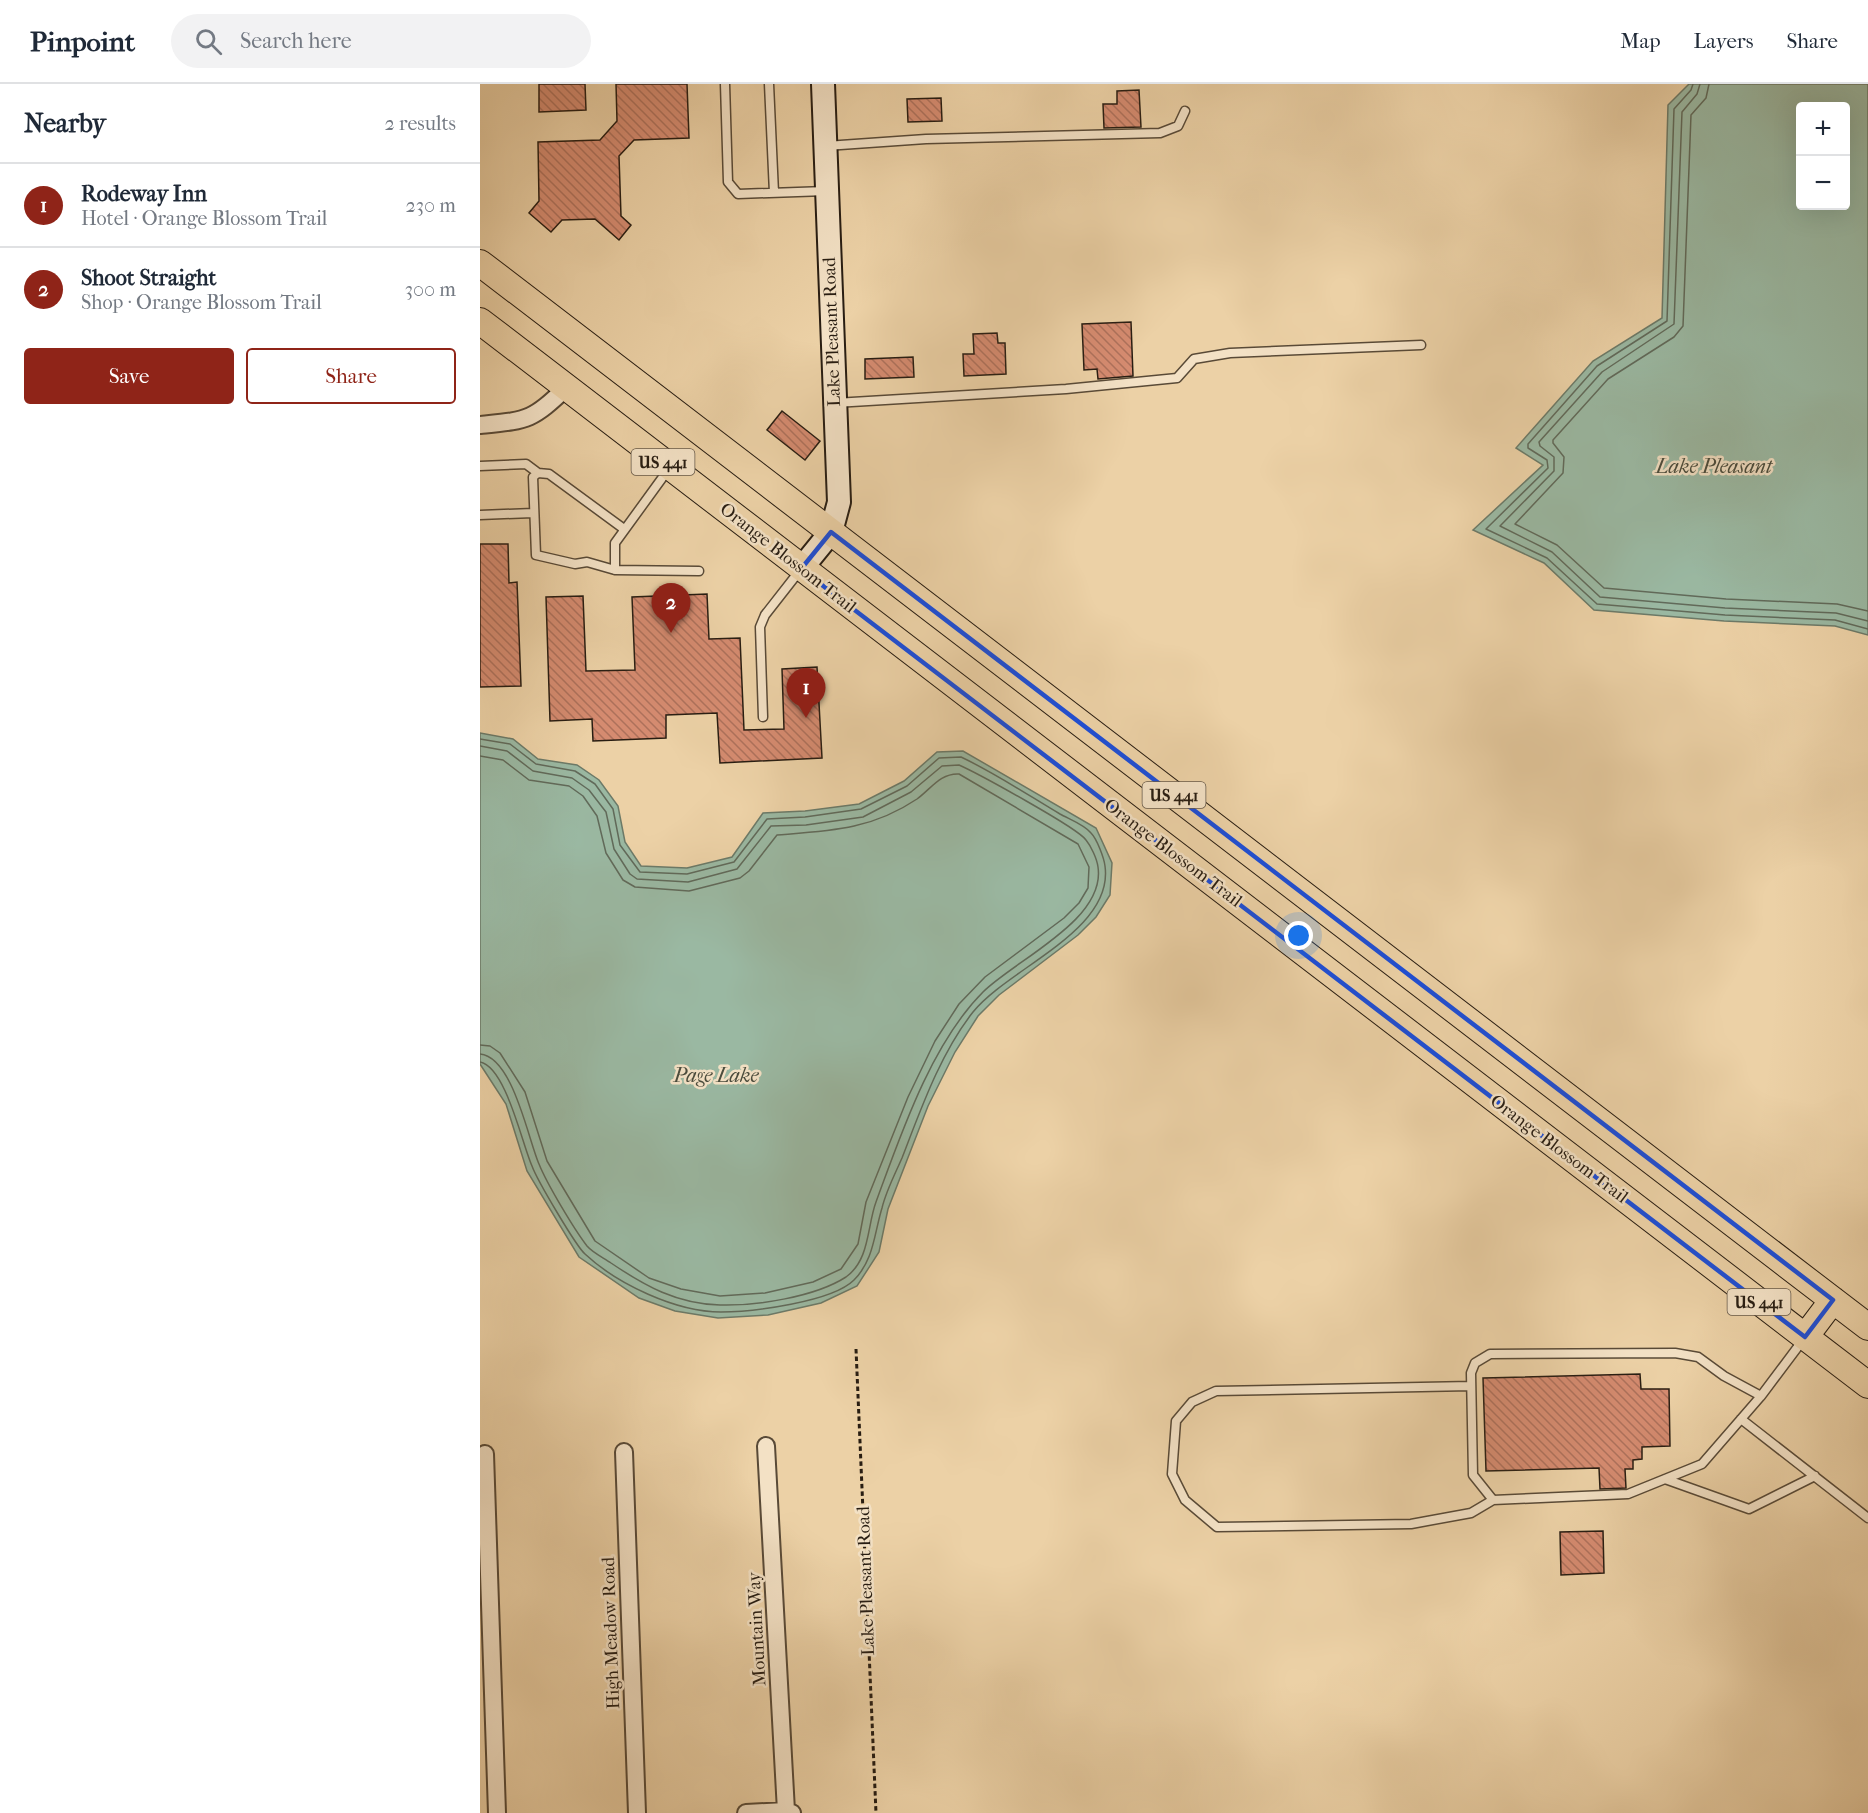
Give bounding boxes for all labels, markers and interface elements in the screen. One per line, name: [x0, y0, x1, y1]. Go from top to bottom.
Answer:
search box: [171, 14, 591, 68]
text: Pinpoint: [30, 25, 135, 58]
icon: search: [192, 25, 225, 58]
text: Search here: [240, 28, 352, 54]
text: Map: [1620, 29, 1661, 53]
text: Layers: [1694, 29, 1753, 53]
text: Share: [1786, 29, 1838, 53]
map controls: [1796, 102, 1850, 210]
button: +: [1796, 102, 1850, 156]
text: Nearby: [24, 108, 106, 139]
text: 2 results: [385, 112, 456, 135]
button: −: [1796, 156, 1850, 210]
text: Rodeway Inn: [81, 181, 207, 207]
text: 1: [40, 194, 47, 217]
text: 230 m: [406, 194, 456, 217]
text: Hotel · Orange Blossom Trail: [81, 207, 327, 230]
street label: Lake Pleasant Road: [819, 257, 845, 407]
text: Shoot Straight: [81, 265, 216, 291]
text: 2: [38, 278, 49, 301]
text: 300 m: [405, 278, 456, 301]
text: Shop · Orange Blossom Trail: [81, 291, 322, 314]
button: Save: [24, 348, 234, 404]
button: Share: [246, 348, 456, 404]
road number: US 441: [632, 449, 694, 475]
water label: Lake Pleasant: [1654, 455, 1774, 478]
street label: Orange Blossom Trail: [716, 498, 860, 618]
pin: 2: [652, 584, 690, 633]
pin: 1: [786, 668, 826, 718]
road number: US 441: [1142, 782, 1206, 808]
street label: Orange Blossom Trail: [1100, 794, 1246, 912]
your location: [1284, 921, 1313, 950]
water label: Page Lake: [673, 1064, 759, 1087]
street label: Orange Blossom Trail: [1486, 1090, 1632, 1208]
road number: US 441: [1728, 1289, 1790, 1315]
street label: Lake Pleasant Road: [853, 1506, 879, 1656]
street label: High Meadow Road: [598, 1556, 624, 1710]
street label: Mountain Way: [743, 1570, 770, 1687]

